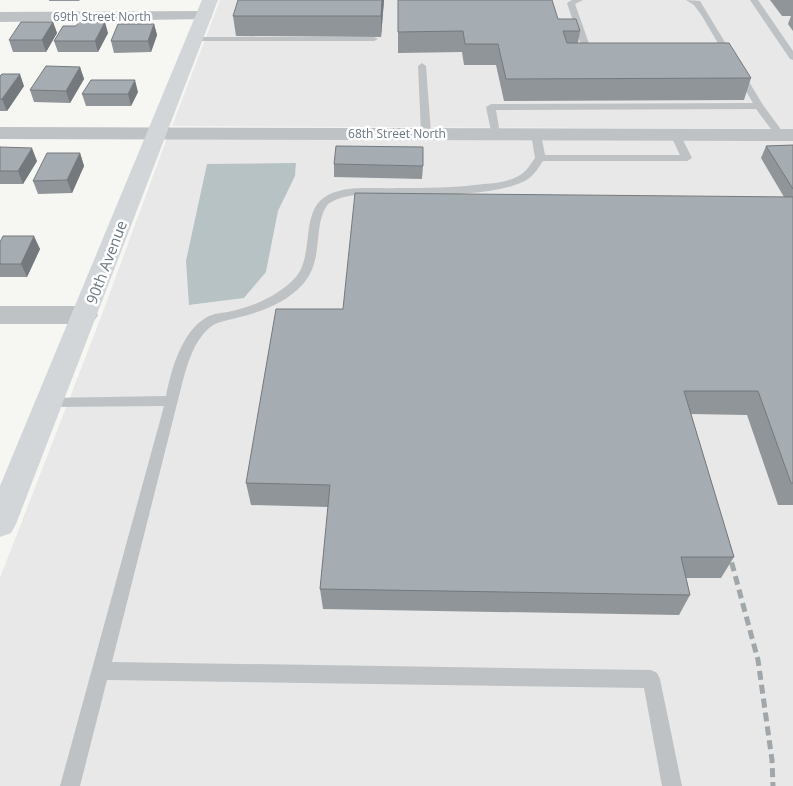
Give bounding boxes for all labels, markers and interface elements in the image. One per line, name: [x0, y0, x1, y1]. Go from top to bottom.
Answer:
street label: 69th Street North: [53, 8, 151, 25]
street label: 68th Street North: [348, 125, 446, 142]
street label: 90th Avenue: [81, 217, 131, 307]

